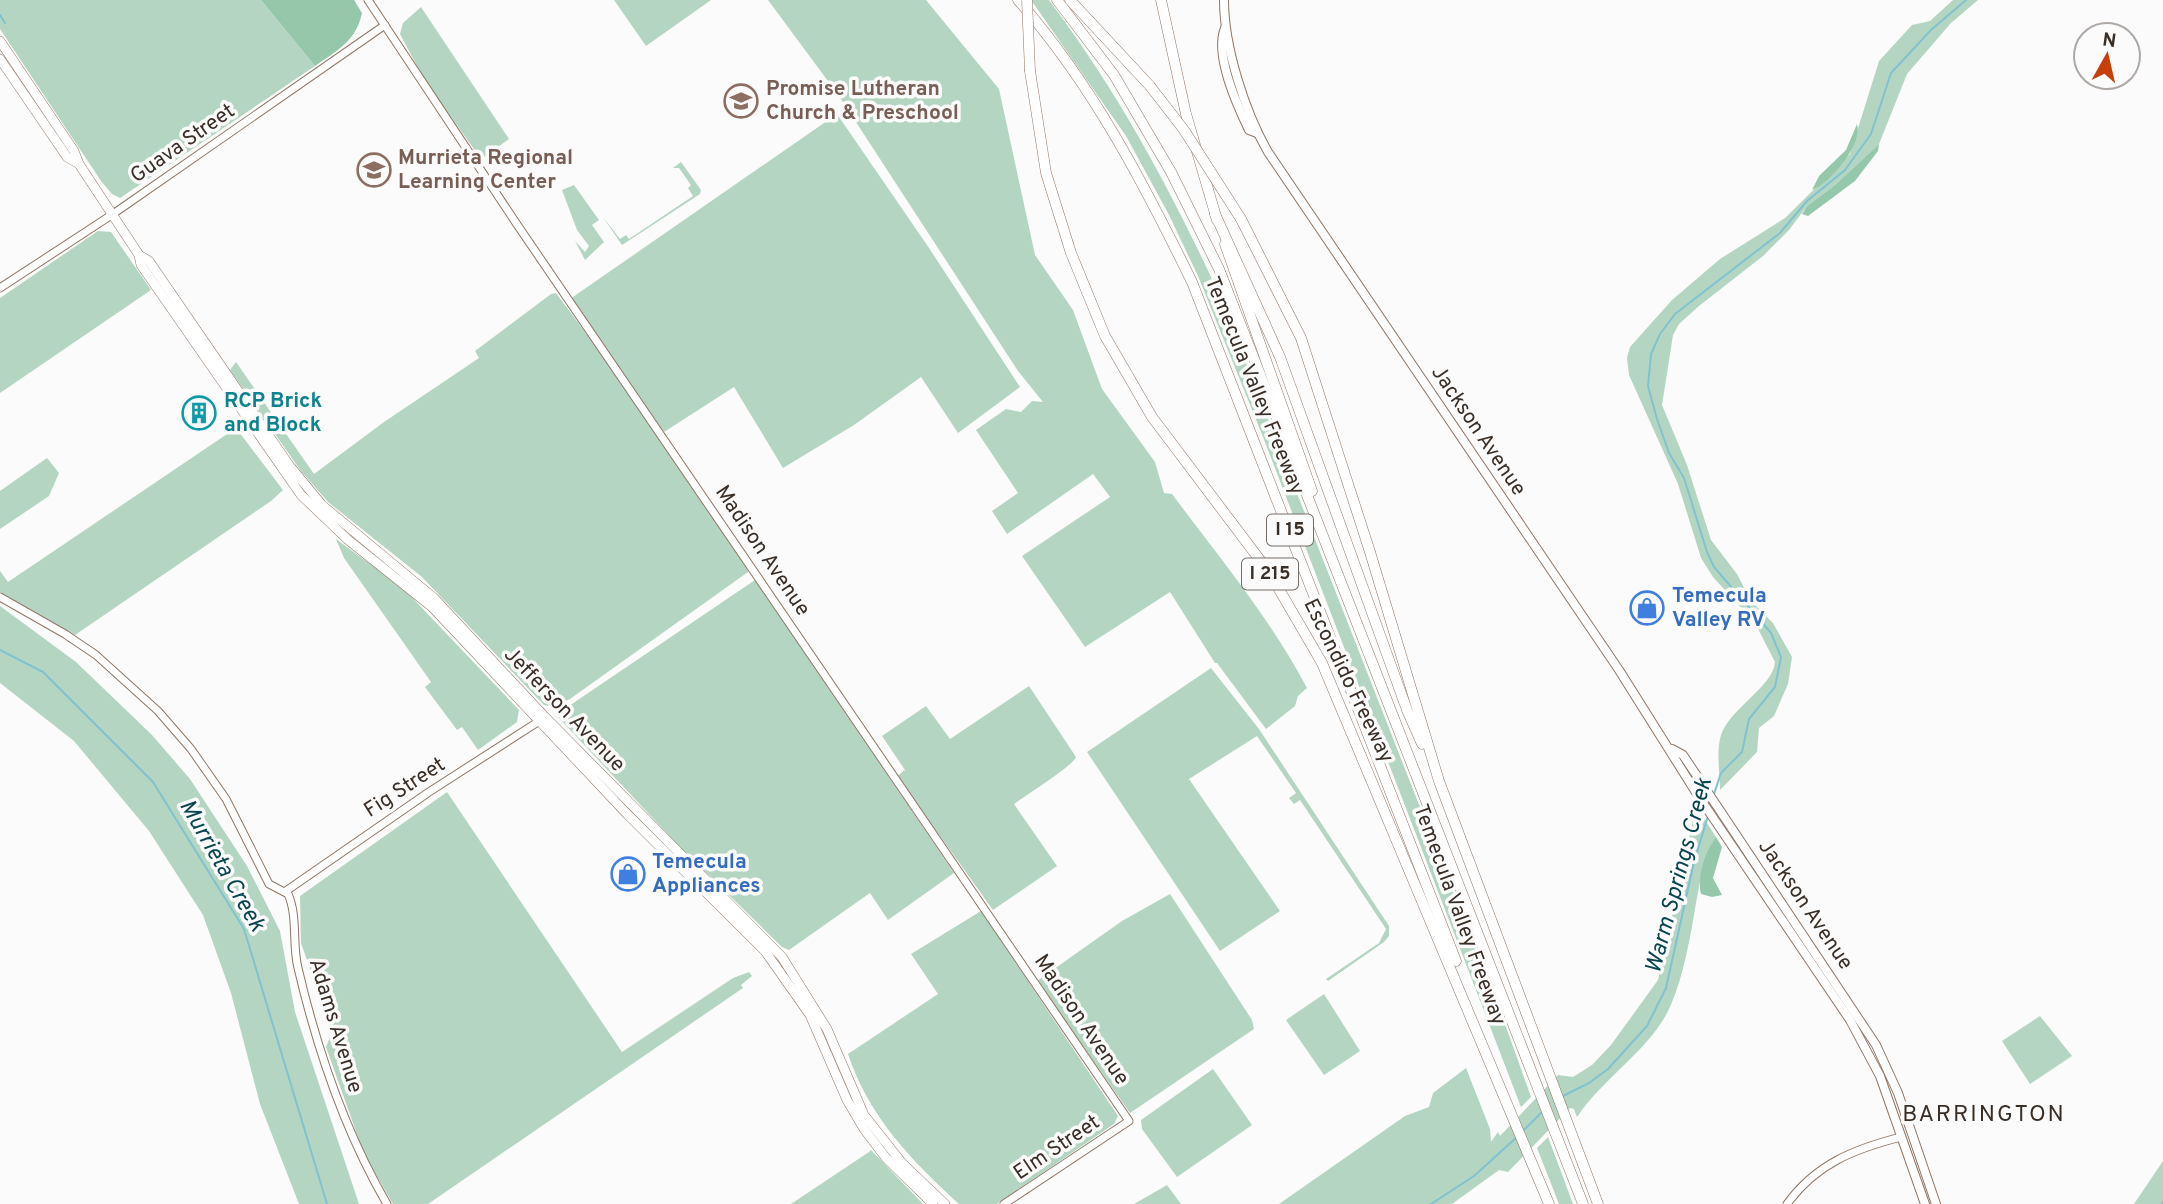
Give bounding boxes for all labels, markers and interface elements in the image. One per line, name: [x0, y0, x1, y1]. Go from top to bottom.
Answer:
north arrow: [2072, 21, 2142, 91]
text: N: [2101, 28, 2118, 54]
place label: Promise Lutheran Church & Preschool: [766, 76, 959, 127]
school or university icon: Promise Lutheran Church & Preschool: [722, 82, 760, 120]
street label: Guava Street: [125, 98, 241, 190]
place label: Murrieta Regional Learning Center: [398, 145, 573, 196]
school or university icon: Murrieta Regional Learning Center: [355, 151, 393, 189]
street label: Temecula Valley Freeway: [1198, 273, 1310, 499]
street label: Jackson Avenue: [1424, 361, 1532, 501]
place label: RCP Brick and Block: [224, 388, 322, 439]
building icon: RCP Brick and Block: [180, 394, 218, 432]
street label: Madison Avenue: [708, 480, 816, 622]
road number: I 15: [1267, 514, 1313, 545]
road number: I 215: [1242, 558, 1298, 590]
place label: Temecula Valley RV: [1672, 583, 1767, 634]
shop icon: Temecula Valley RV: [1628, 589, 1666, 627]
street label: Escondido Freeway: [1297, 594, 1399, 768]
street label: Jefferson Avenue: [497, 642, 631, 778]
street label: Fig Street: [359, 752, 451, 824]
water label: Warm Springs Creek: [1640, 775, 1720, 977]
water label: Murrieta Creek: [171, 795, 271, 938]
street label: Temecula Valley Freeway: [1406, 801, 1512, 1029]
street label: Jackson Avenue: [1751, 835, 1859, 975]
place label: Temecula Appliances: [652, 849, 761, 900]
shop icon: Temecula Appliances: [609, 855, 647, 893]
street label: Madison Avenue: [1027, 949, 1135, 1091]
street label: Adams Avenue: [302, 956, 368, 1096]
district label: BARRINGTON: [1902, 1101, 2066, 1130]
street label: Elm Street: [1009, 1109, 1105, 1187]

